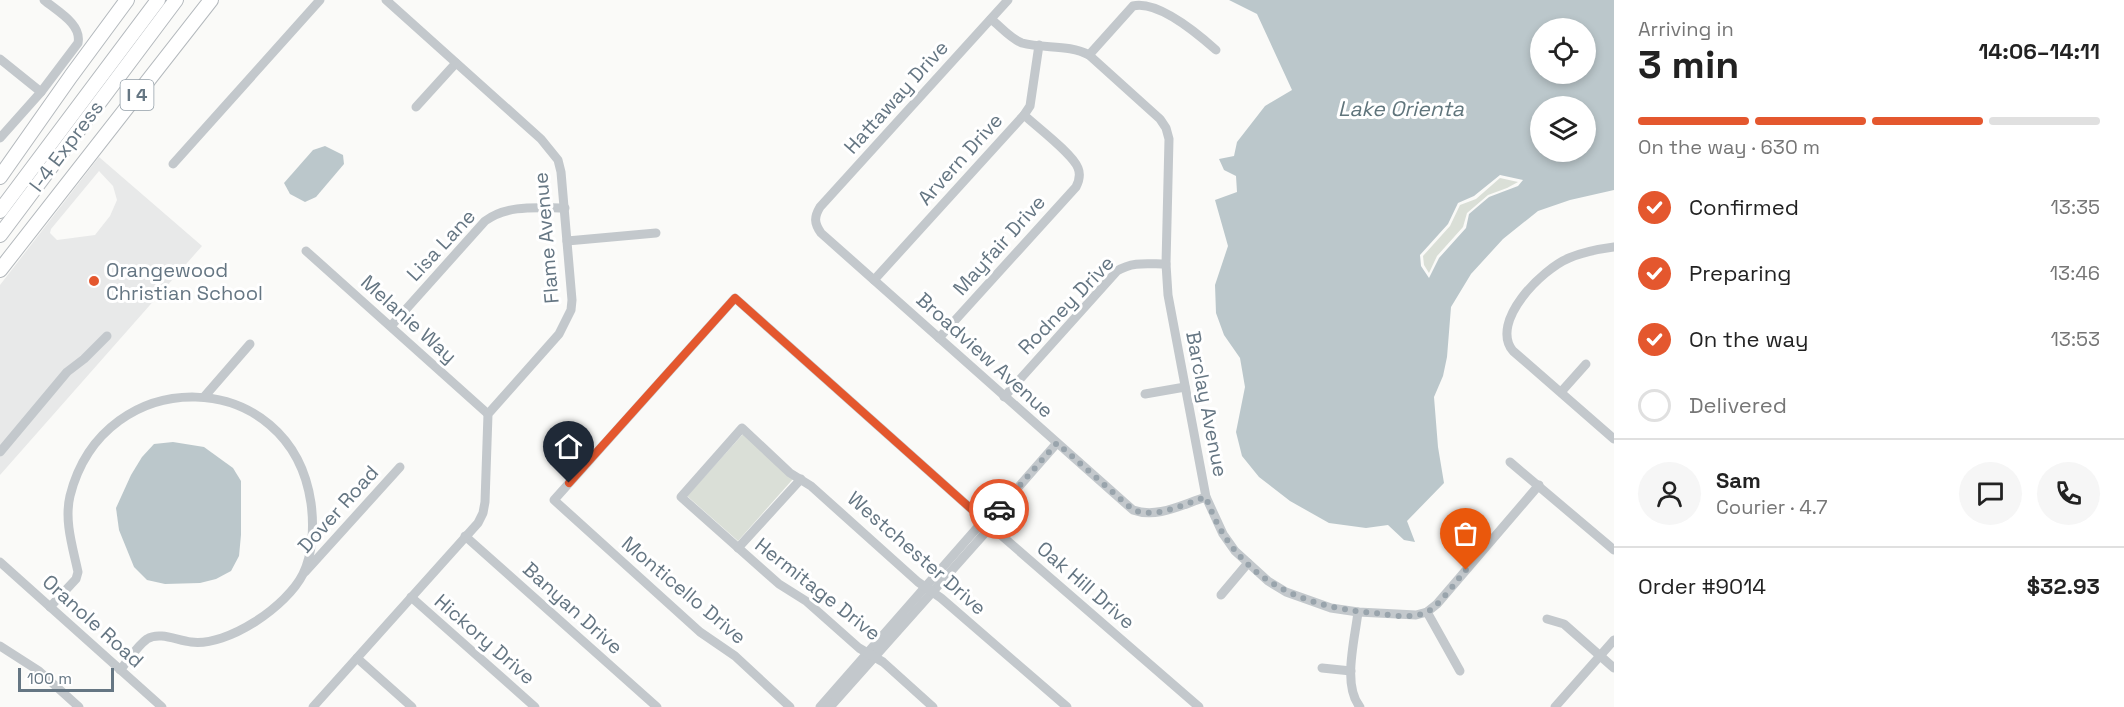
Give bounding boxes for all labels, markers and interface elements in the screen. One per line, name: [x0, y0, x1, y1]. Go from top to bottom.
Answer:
text: Arriving in: [1638, 16, 1734, 42]
map controls: [1530, 18, 1596, 162]
button: locate: [1530, 18, 1596, 84]
street label: Hattaway Drive: [838, 35, 954, 159]
text: 14:06–14:11: [1978, 37, 2100, 65]
text: 3 min: [1638, 40, 1739, 89]
road number: I 4: [120, 80, 154, 110]
street label: I-4 Express: [23, 95, 109, 197]
water label: Lake Orienta: [1338, 95, 1465, 122]
button: layers: [1530, 96, 1596, 162]
street label: Arvern Drive: [912, 107, 1008, 211]
text: On the way · 630 m: [1638, 134, 1820, 160]
street label: Flame Avenue: [527, 171, 565, 305]
street label: Mayfair Drive: [947, 189, 1051, 301]
icon: check: [1638, 191, 1671, 224]
text: Confirmed: [1689, 193, 1799, 221]
text: 13:35: [2050, 194, 2100, 220]
street label: Lisa Lane: [401, 203, 481, 287]
street label: Rodney Drive: [1012, 250, 1120, 360]
place label: Orangewood Christian School: [106, 257, 263, 306]
icon: check: [1638, 257, 1671, 290]
text: Preparing: [1689, 259, 1791, 287]
text: 13:46: [2050, 260, 2100, 286]
street label: Melanie Way: [356, 269, 462, 369]
marker: Orangewood Christian School: [87, 274, 101, 288]
street label: Broadview Avenue: [911, 287, 1059, 423]
icon: check: [1638, 323, 1671, 356]
text: On the way: [1689, 325, 1808, 353]
text: 13:53: [2050, 326, 2100, 352]
street label: Barclay Avenue: [1180, 329, 1234, 479]
text: Delivered: [1689, 391, 1787, 419]
pin: [543, 421, 594, 483]
icon: home: [552, 430, 585, 463]
street label: Dover Road: [292, 460, 384, 558]
button: person: [1638, 462, 1701, 525]
button: chat: [1959, 462, 2022, 525]
button: phone: [2037, 462, 2100, 525]
text: Sam: [1716, 466, 1761, 494]
courier: [969, 479, 1029, 539]
street label: Westchester Drive: [842, 486, 992, 620]
icon: car: [983, 493, 1016, 526]
text: Courier · 4.7: [1716, 494, 1827, 520]
pin: [1440, 508, 1491, 570]
icon: bag: [1449, 517, 1482, 550]
street label: Monticello Drive: [616, 530, 752, 650]
street label: Hermitage Drive: [750, 532, 886, 646]
street label: Oak Hill Drive: [1032, 535, 1140, 635]
street label: Banyan Drive: [518, 556, 628, 660]
street label: Oranole Road: [37, 569, 149, 673]
text: Order #9014: [1638, 572, 1766, 600]
text: $32.93: [2027, 572, 2100, 600]
street label: Hickory Drive: [429, 588, 541, 690]
scale bar: [18, 665, 114, 692]
text: 100 m: [27, 668, 72, 689]

